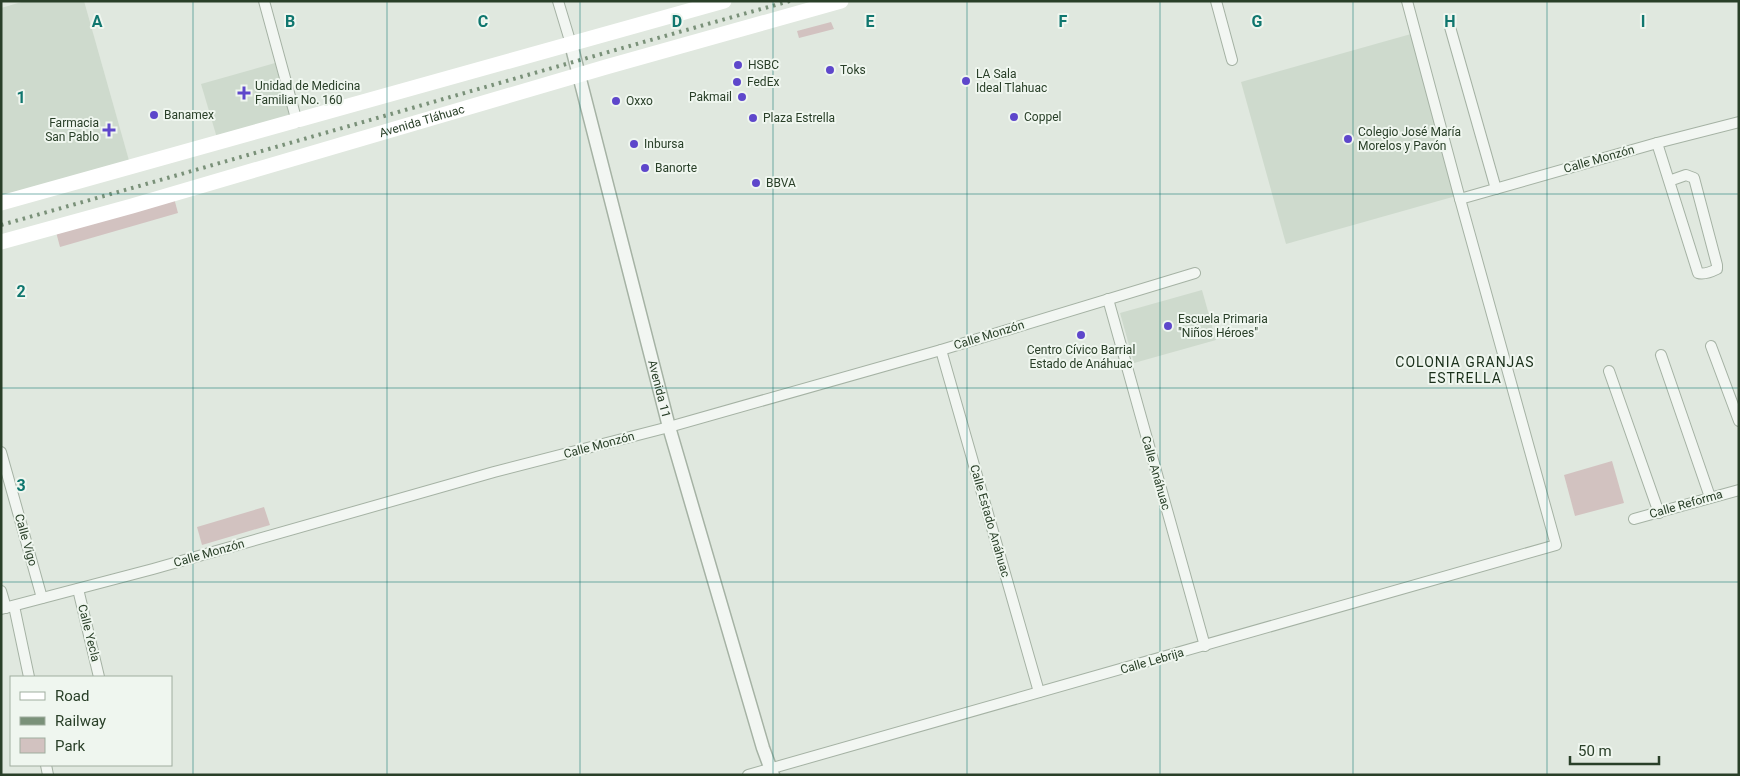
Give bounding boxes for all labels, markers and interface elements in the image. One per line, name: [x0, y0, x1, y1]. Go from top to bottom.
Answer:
text: A: [92, 12, 103, 31]
text: B: [285, 12, 295, 31]
text: C: [478, 12, 488, 31]
text: D: [672, 12, 682, 31]
text: E: [866, 12, 875, 31]
text: F: [1059, 12, 1068, 31]
text: G: [1252, 12, 1263, 31]
text: H: [1444, 12, 1456, 31]
text: I: [1641, 12, 1645, 31]
place label: HSBC: [748, 58, 779, 72]
marker: HSBC: [732, 59, 744, 71]
place label: Toks: [840, 63, 866, 77]
marker: Toks: [824, 64, 836, 76]
place label: LA Sala Ideal Tlahuac: [976, 67, 1047, 95]
place label: FedEx: [747, 75, 779, 89]
marker: LA Sala Ideal Tlahuac: [960, 75, 972, 87]
marker: FedEx: [731, 76, 743, 88]
place label: Unidad de Medicina Familiar No. 160: [255, 79, 360, 107]
marker: Unidad de Medicina Familiar No. 160: [237, 86, 251, 100]
text: 1: [16, 88, 26, 107]
place label: Pakmail: [689, 90, 732, 104]
marker: Pakmail: [736, 91, 748, 103]
place label: Oxxo: [626, 94, 653, 108]
marker: Oxxo: [610, 95, 622, 107]
street label: Avenida Tláhuac: [378, 102, 466, 140]
place label: Banamex: [164, 108, 214, 122]
marker: Banamex: [148, 109, 160, 121]
place label: Coppel: [1024, 110, 1061, 124]
place label: Plaza Estrella: [763, 111, 835, 125]
marker: Coppel: [1008, 111, 1020, 123]
marker: Plaza Estrella: [747, 112, 759, 124]
place label: Farmacia San Pablo: [45, 116, 99, 144]
marker: Farmacia San Pablo: [103, 124, 115, 136]
place label: Colegio José María Morelos y Pavón: [1358, 125, 1461, 153]
marker: Colegio José María Morelos y Pavón: [1342, 133, 1354, 145]
place label: Inbursa: [644, 137, 684, 151]
marker: Inbursa: [628, 138, 640, 150]
street label: Calle Monzón: [1562, 142, 1636, 176]
place label: Banorte: [655, 161, 697, 175]
marker: Banorte: [639, 162, 651, 174]
place label: BBVA: [766, 176, 796, 190]
marker: BBVA: [750, 177, 762, 189]
text: 2: [16, 282, 26, 301]
place label: Escuela Primaria "Niños Héroes": [1178, 312, 1268, 340]
street label: Calle Monzón: [952, 318, 1026, 352]
marker: Escuela Primaria "Niños Héroes": [1162, 320, 1174, 332]
marker: Centro Cívico Barrial Estado de Anáhuac: [1075, 329, 1087, 341]
place label: Centro Cívico Barrial Estado de Anáhuac: [1027, 343, 1135, 371]
district label: COLONIA GRANJAS ESTRELLA: [1395, 354, 1535, 386]
street label: Avenida 11: [645, 359, 673, 419]
street label: Calle Monzón: [562, 429, 636, 461]
street label: Calle Anáhuac: [1139, 434, 1173, 512]
street label: Calle Estado Anáhuac: [967, 463, 1013, 579]
text: 3: [16, 476, 26, 495]
street label: Calle Reforma: [1648, 487, 1724, 521]
street label: Calle Vigo: [12, 512, 40, 568]
street label: Calle Monzón: [172, 536, 246, 570]
street label: Calle Yecla: [75, 603, 103, 663]
street label: Calle Lebrija: [1119, 645, 1185, 677]
legend: [10, 676, 172, 766]
text: Road: [55, 687, 89, 705]
text: Railway: [55, 712, 106, 730]
scale bar: [1570, 734, 1659, 766]
text: Park: [55, 737, 86, 755]
text: 50 m: [1578, 742, 1612, 760]

